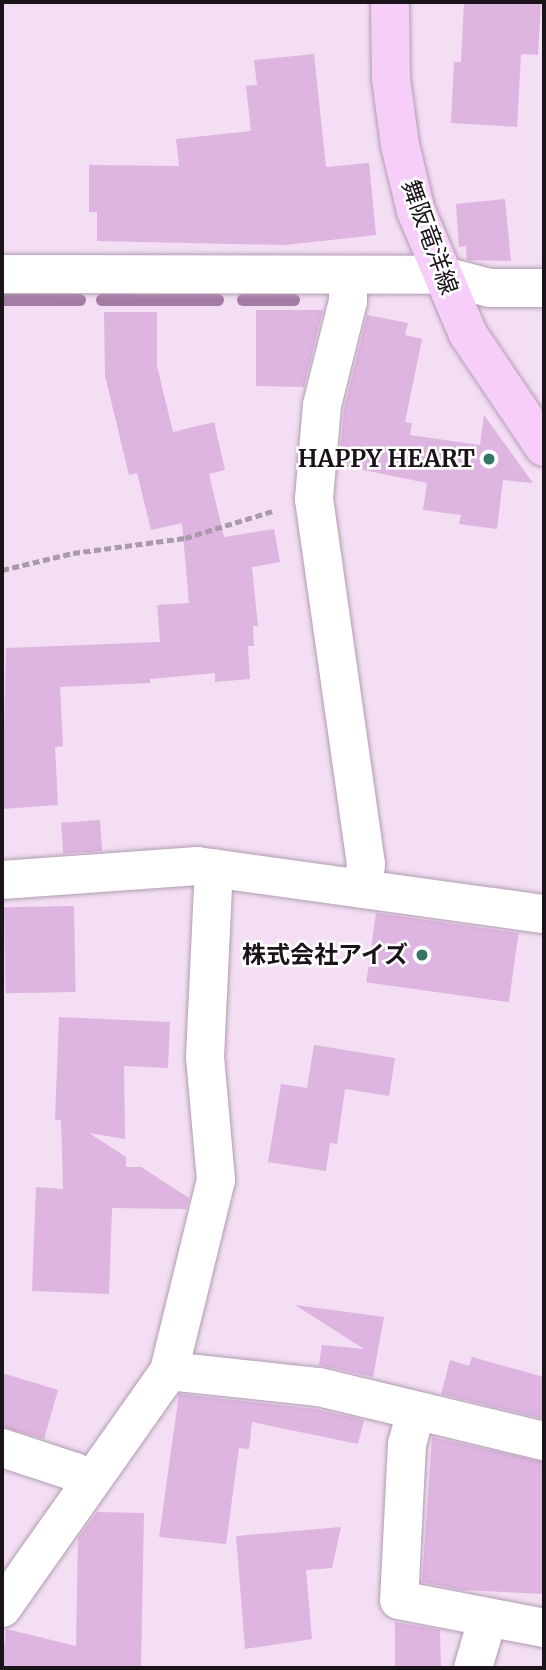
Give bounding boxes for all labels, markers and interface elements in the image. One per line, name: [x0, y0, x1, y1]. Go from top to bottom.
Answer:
street label: 舞阪竜洋線: [396, 176, 464, 298]
place label: HAPPY HEART: [298, 445, 475, 473]
marker: HAPPY HEART: [481, 451, 497, 467]
place label: 株式会社アイズ: [240, 941, 408, 969]
marker: 株式会社アイズ: [414, 947, 430, 963]

